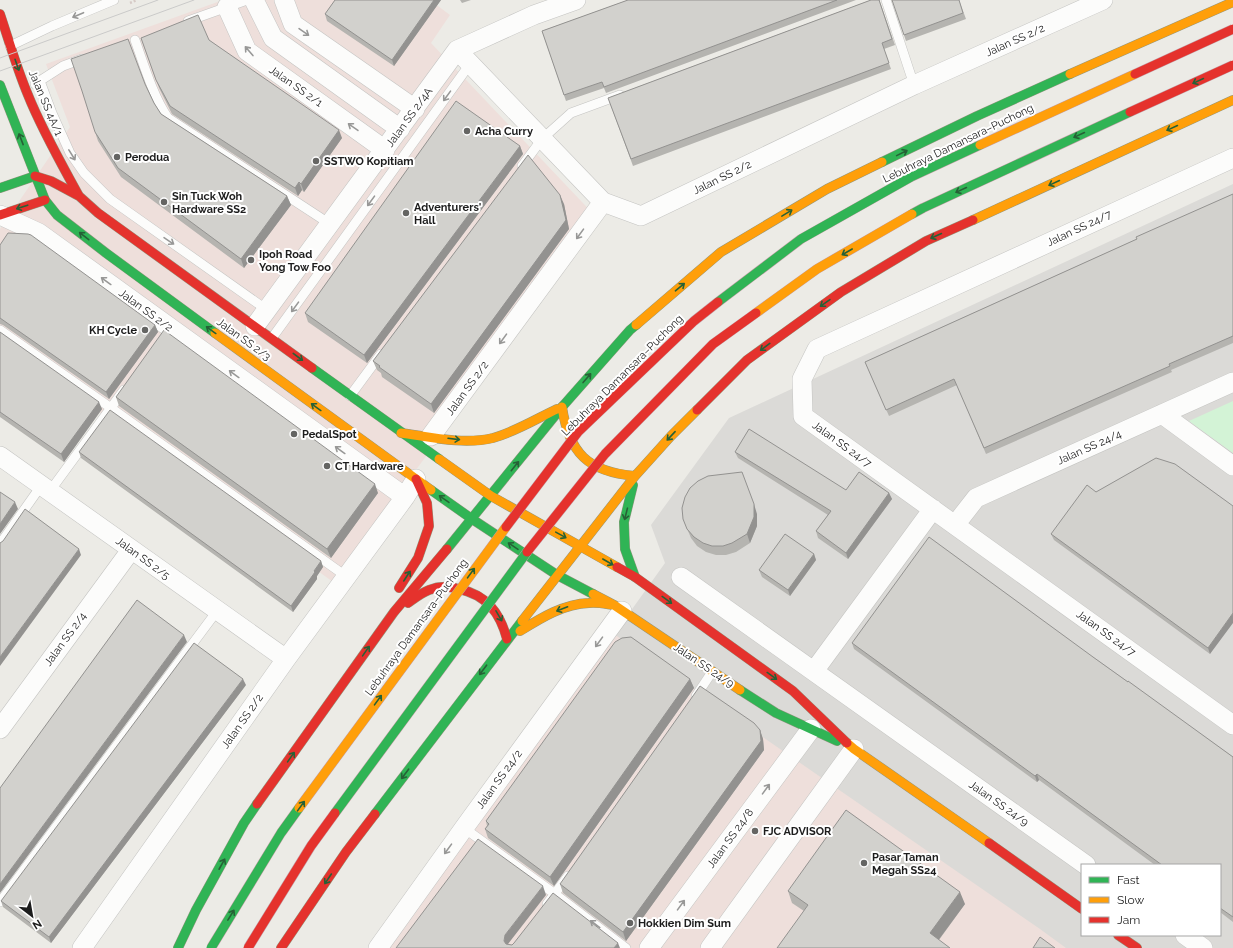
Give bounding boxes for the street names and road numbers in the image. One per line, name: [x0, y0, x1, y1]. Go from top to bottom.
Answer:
street label: Jalan SS 2/2: [984, 22, 1047, 59]
street label: Jalan SS 2/1: [266, 63, 325, 110]
street label: Jalan SS 4A/1: [26, 68, 65, 138]
street label: Jalan SS 2/4A: [383, 85, 436, 150]
street label: Lebuhraya Damansara–Puchong: [881, 101, 1036, 186]
street label: Jalan SS 2/2: [691, 158, 754, 197]
street label: Jalan SS 24/7: [1045, 208, 1114, 249]
street label: Jalan SS 2/2: [116, 287, 175, 334]
street label: Lebuhraya Damansara–Puchong: [559, 312, 686, 439]
street label: Jalan SS 2/3: [214, 315, 273, 363]
street label: Jalan SS 2/2: [444, 359, 491, 418]
street label: Jalan SS 24/7: [810, 419, 874, 470]
street label: Jalan SS 24/4: [1055, 427, 1123, 467]
street label: Jalan SS 2/5: [113, 534, 172, 582]
street label: Lebuhraya Damansara–Puchong: [362, 556, 470, 698]
street label: Jalan SS 24/7: [1074, 608, 1138, 659]
street label: Jalan SS 2/4: [42, 610, 89, 669]
street label: Jalan SS 24/9: [671, 640, 736, 690]
street label: Jalan SS 2/2: [219, 691, 266, 751]
street label: Jalan SS 24/2: [474, 747, 525, 811]
street label: Jalan SS 24/9: [966, 778, 1031, 829]
street label: Jalan SS 24/8: [704, 806, 756, 871]

